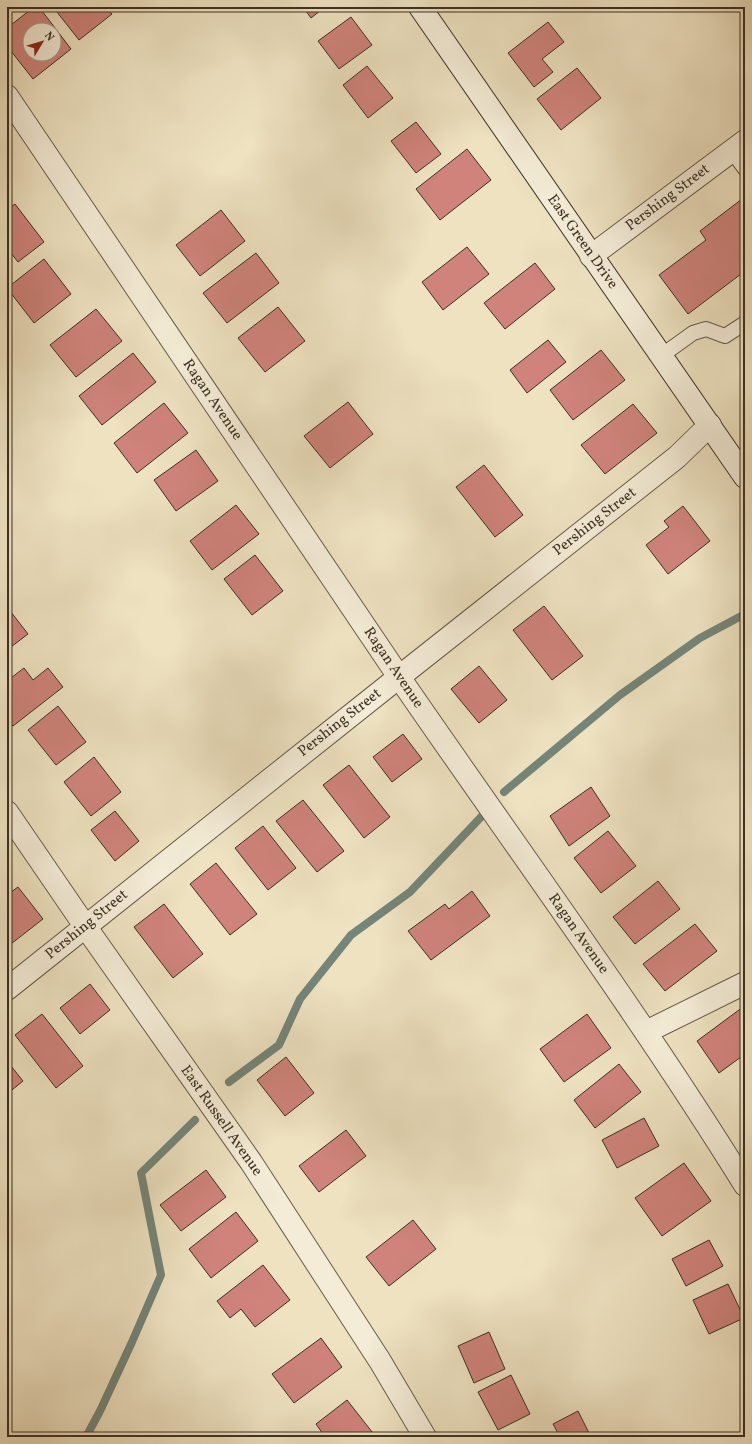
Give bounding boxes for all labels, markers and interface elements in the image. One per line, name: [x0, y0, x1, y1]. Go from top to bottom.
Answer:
north arrow: [22, 22, 62, 62]
text: N: [40, 29, 57, 45]
street label: Pershing Street: [621, 159, 715, 237]
street label: East Green Drive: [541, 190, 623, 294]
street label: Ragan Avenue: [177, 355, 247, 445]
street label: Pershing Street: [549, 483, 641, 561]
street label: Ragan Avenue: [358, 623, 428, 713]
street label: Pershing Street: [294, 684, 386, 762]
street label: Pershing Street: [41, 885, 133, 965]
street label: Ragan Avenue: [542, 890, 614, 978]
street label: East Russell Avenue: [175, 1061, 267, 1181]

